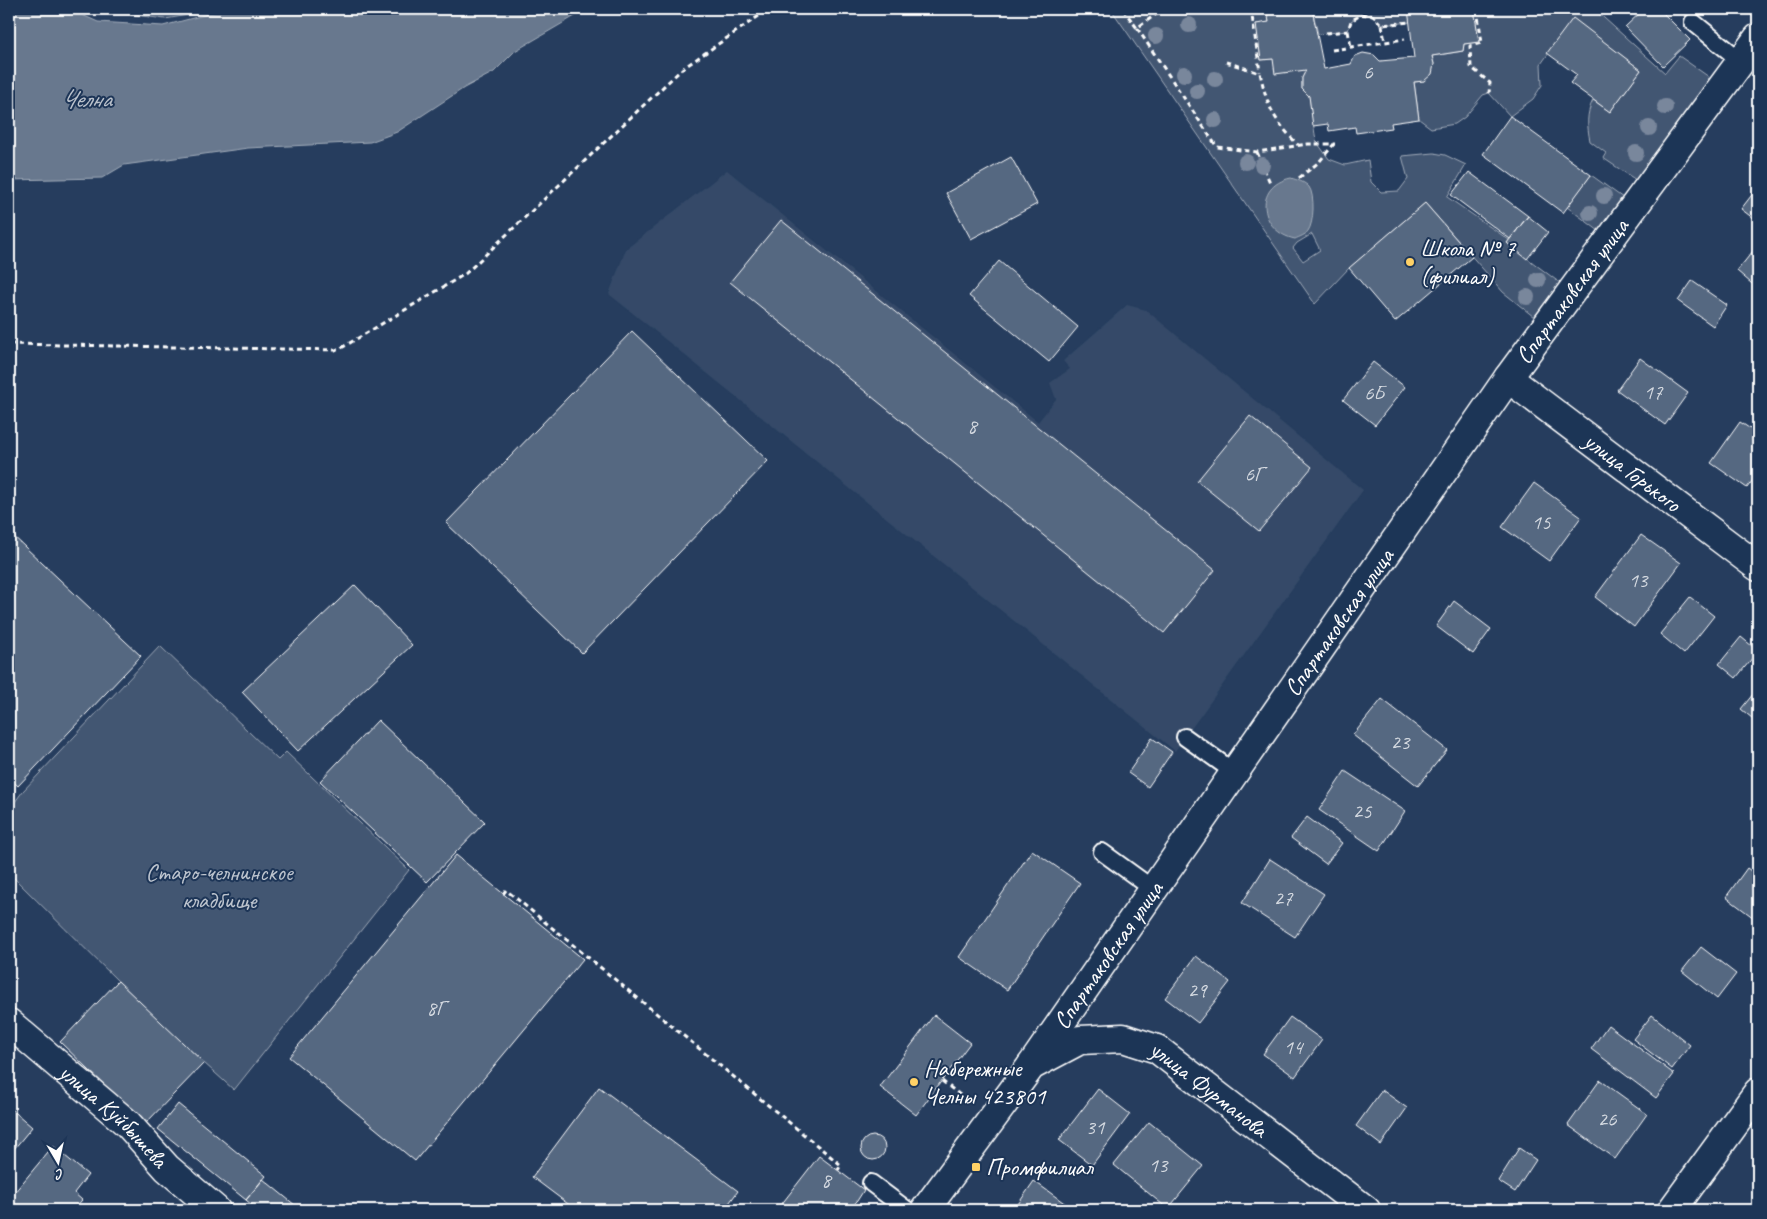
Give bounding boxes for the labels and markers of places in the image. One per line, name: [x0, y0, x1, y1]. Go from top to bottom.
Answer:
place label: Школа № 7 (филиал): [1420, 233, 1516, 291]
marker: Школа № 7 (филиал): [1404, 256, 1416, 268]
place label: Набережные Челны 423801: [924, 1053, 1047, 1111]
marker: Набережные Челны 423801: [908, 1076, 920, 1088]
place label: Промфилиал: [986, 1152, 1095, 1182]
marker: Промфилиал: [970, 1161, 982, 1173]

